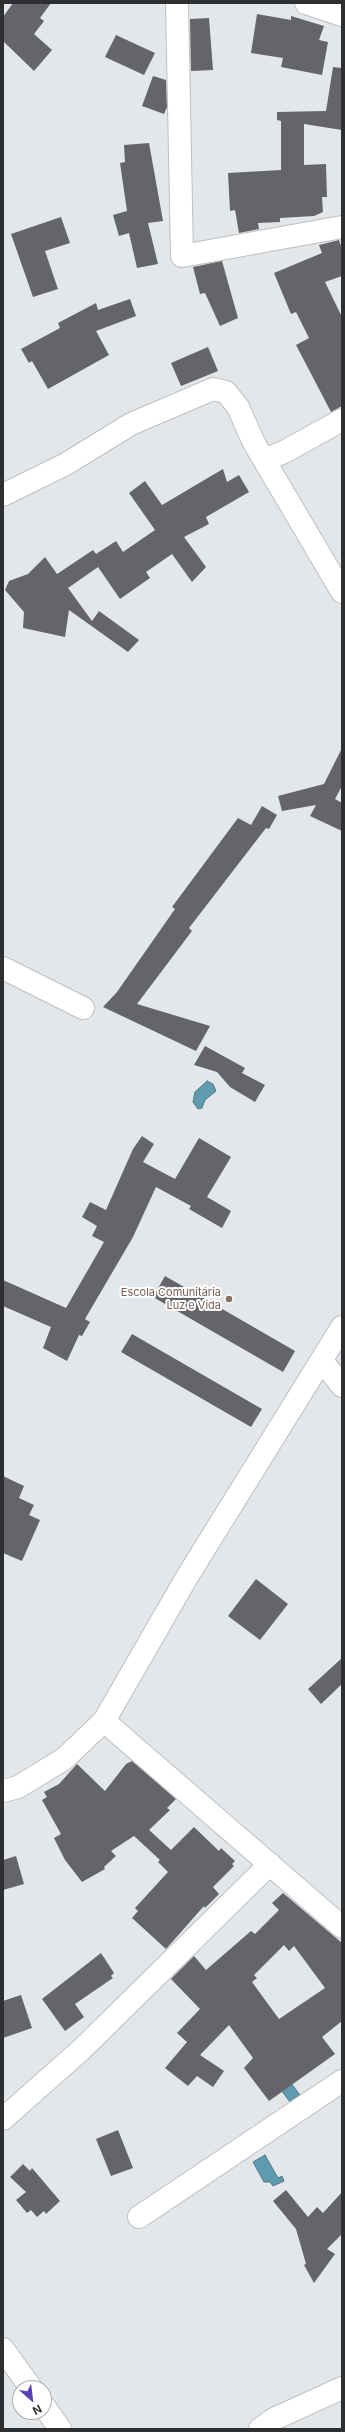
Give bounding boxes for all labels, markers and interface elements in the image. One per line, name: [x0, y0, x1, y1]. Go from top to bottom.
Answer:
place label: Escola Comunitária Luz e Vida: [121, 1286, 221, 1312]
marker: Escola Comunitária Luz e Vida: [224, 1294, 234, 1304]
north arrow: [12, 2380, 52, 2420]
text: N: [30, 2402, 44, 2418]

